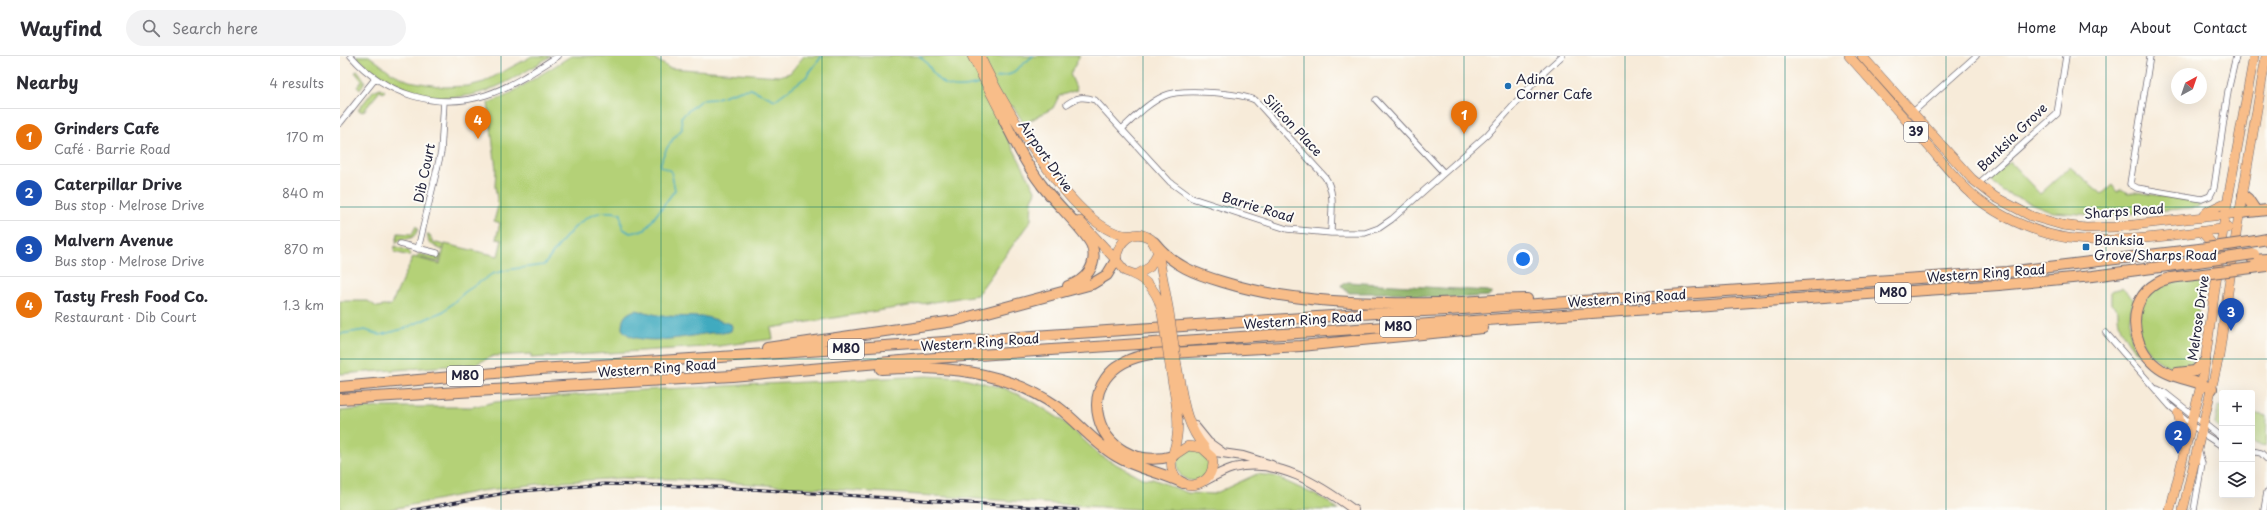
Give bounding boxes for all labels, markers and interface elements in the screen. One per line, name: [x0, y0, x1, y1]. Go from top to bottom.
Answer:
search box: [126, 10, 406, 46]
text: Wayfind: [20, 14, 102, 42]
text: Search here: [172, 16, 258, 39]
icon: search: [140, 17, 162, 39]
text: Home: [2017, 17, 2056, 38]
text: Map: [2078, 17, 2108, 38]
text: About: [2130, 17, 2171, 38]
text: Contact: [2193, 17, 2247, 38]
north arrow: [2171, 68, 2207, 104]
text: Nearby: [16, 69, 78, 95]
place label: Adina Corner Cafe: [1516, 69, 1593, 103]
text: 4 results: [270, 73, 324, 92]
marker: Adina Corner Cafe: [1503, 81, 1513, 91]
street label: Silicon Place: [1259, 89, 1327, 160]
street label: Banksia Grove: [1972, 98, 2051, 175]
pin: 1: [1451, 101, 1477, 134]
pin: 4: [465, 106, 491, 139]
text: Grinders Cafe: [54, 116, 159, 139]
street label: Airport Drive: [1015, 116, 1078, 195]
road number: 39: [1904, 122, 1928, 142]
text: 1: [26, 127, 32, 146]
text: 170 m: [286, 127, 324, 146]
text: Café · Barrie Road: [54, 139, 171, 158]
street label: Dib Court: [408, 142, 439, 204]
text: Caterpillar Drive: [54, 172, 182, 195]
text: 2: [24, 183, 34, 202]
text: 840 m: [282, 183, 324, 202]
street label: Barrie Road: [1220, 187, 1296, 226]
text: Bus stop · Melrose Drive: [54, 195, 205, 214]
street label: Sharps Road: [2083, 198, 2165, 223]
text: Malvern Avenue: [54, 228, 173, 251]
place label: Banksia Grove/Sharps Road: [2094, 230, 2217, 264]
text: 3: [25, 239, 33, 258]
text: 870 m: [284, 239, 324, 258]
marker: Banksia Grove/Sharps Road: [2081, 242, 2091, 252]
your location: [1513, 249, 1533, 269]
text: Bus stop · Melrose Drive: [54, 251, 205, 270]
street label: Western Ring Road: [1926, 259, 2046, 286]
street label: Melrose Drive: [2182, 274, 2213, 362]
road number: M80: [1875, 283, 1911, 303]
text: Tasty Fresh Food Co.: [54, 284, 208, 307]
street label: Western Ring Road: [1567, 284, 1687, 311]
text: 4: [25, 295, 33, 314]
text: 1.3 km: [283, 295, 324, 314]
pin: 3: [2218, 298, 2244, 331]
street label: Western Ring Road: [1243, 306, 1363, 333]
text: Restaurant · Dib Court: [54, 307, 196, 326]
road number: M80: [1380, 317, 1416, 337]
street label: Western Ring Road: [920, 328, 1040, 355]
road number: M80: [828, 339, 864, 359]
street label: Western Ring Road: [597, 354, 717, 381]
road number: M80: [447, 366, 483, 386]
map controls: [2219, 390, 2255, 498]
button: +: [2219, 390, 2255, 426]
pin: 2: [2165, 421, 2191, 454]
button: −: [2219, 426, 2255, 462]
button: layers: [2219, 462, 2255, 498]

